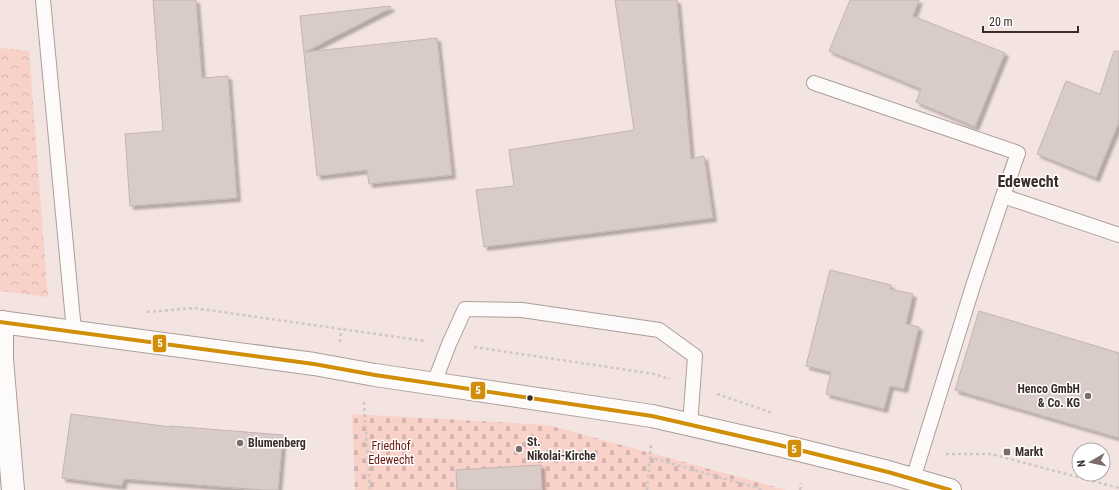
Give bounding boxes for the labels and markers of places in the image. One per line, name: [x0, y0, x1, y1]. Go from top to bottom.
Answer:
place label: Henco GmbH & Co. KG: [1017, 382, 1080, 410]
marker: Henco GmbH & Co. KG: [1083, 391, 1093, 401]
unlabelled marker: [525, 393, 535, 403]
place label: St. Nikolai-Kirche: [527, 435, 596, 463]
place label: Blumenberg: [248, 436, 306, 450]
marker: Blumenberg: [235, 438, 245, 448]
marker: St. Nikolai-Kirche: [514, 444, 524, 454]
place label: Markt: [1015, 445, 1043, 459]
marker: Markt: [1002, 447, 1012, 457]

